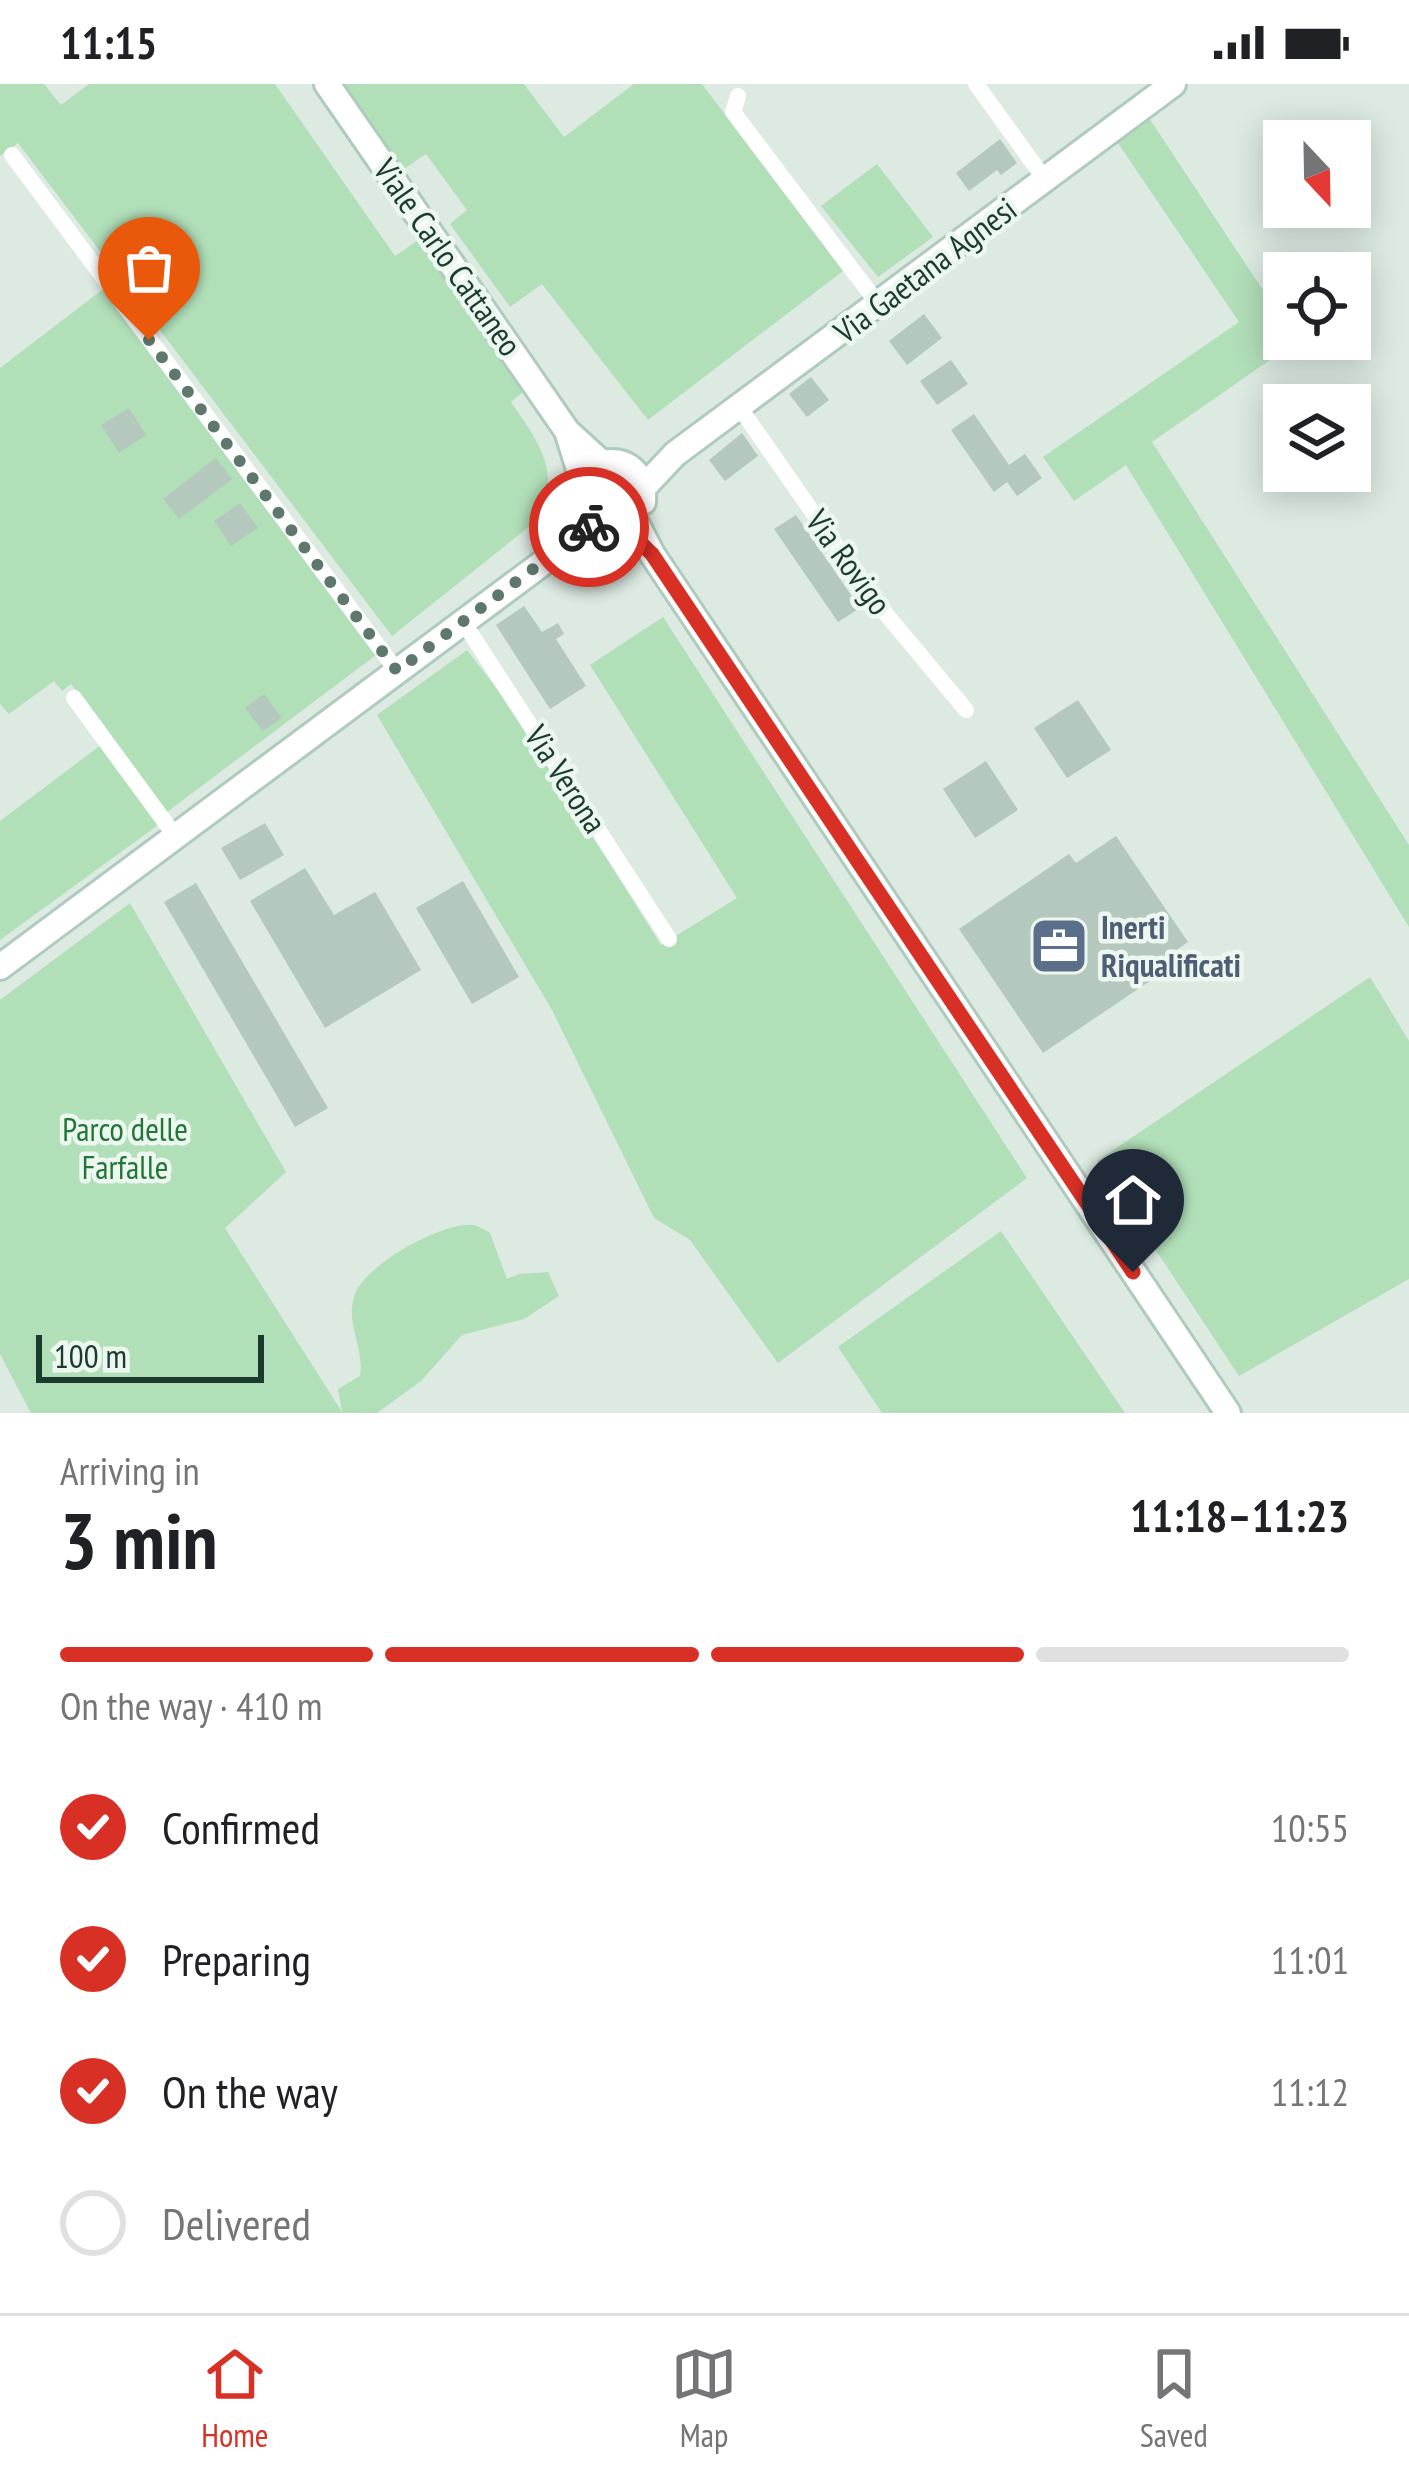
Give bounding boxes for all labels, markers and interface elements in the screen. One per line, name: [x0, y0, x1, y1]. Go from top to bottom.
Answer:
text: 11:15: [60, 13, 157, 71]
north arrow: [1263, 120, 1371, 228]
map controls: [1263, 120, 1371, 492]
street label: Viale Carlo Cattaneo: [364, 149, 532, 364]
street label: Via Gaetana Agnesi: [824, 187, 1025, 353]
pin: [98, 217, 200, 340]
icon: bag: [116, 235, 182, 301]
button: locate: [1263, 252, 1371, 360]
button: layers: [1263, 384, 1371, 492]
courier: [529, 467, 649, 587]
icon: bike: [556, 494, 622, 560]
street label: Via Rovigo: [796, 500, 902, 623]
street label: Via Verona: [515, 716, 617, 841]
place label: Inerti Riqualificati: [1101, 905, 1241, 986]
office icon: Inerti Riqualificati: [1028, 915, 1090, 977]
park label: Parco delle Farfalle: [62, 1107, 188, 1188]
pin: [1082, 1149, 1184, 1272]
icon: home: [1100, 1167, 1166, 1233]
scale bar: [36, 1329, 264, 1382]
text: 100 m: [54, 1334, 127, 1377]
text: Arriving in: [60, 1445, 200, 1496]
text: 11:18–11:23: [1130, 1486, 1349, 1544]
text: 3 min: [60, 1490, 218, 1591]
text: On the way · 410 m: [60, 1680, 322, 1731]
icon: check: [60, 1794, 126, 1860]
text: Confirmed: [162, 1798, 320, 1856]
text: 10:55: [1271, 1802, 1349, 1853]
icon: check: [60, 1926, 126, 1992]
text: Preparing: [162, 1930, 311, 1988]
text: 11:01: [1271, 1934, 1349, 1985]
icon: check: [60, 2058, 126, 2124]
text: On the way: [162, 2062, 338, 2120]
text: 11:12: [1271, 2066, 1349, 2117]
text: Delivered: [162, 2194, 311, 2252]
tab: Home: [201, 2341, 268, 2456]
tab: Map: [671, 2341, 737, 2456]
tab: Saved: [1140, 2341, 1208, 2456]

